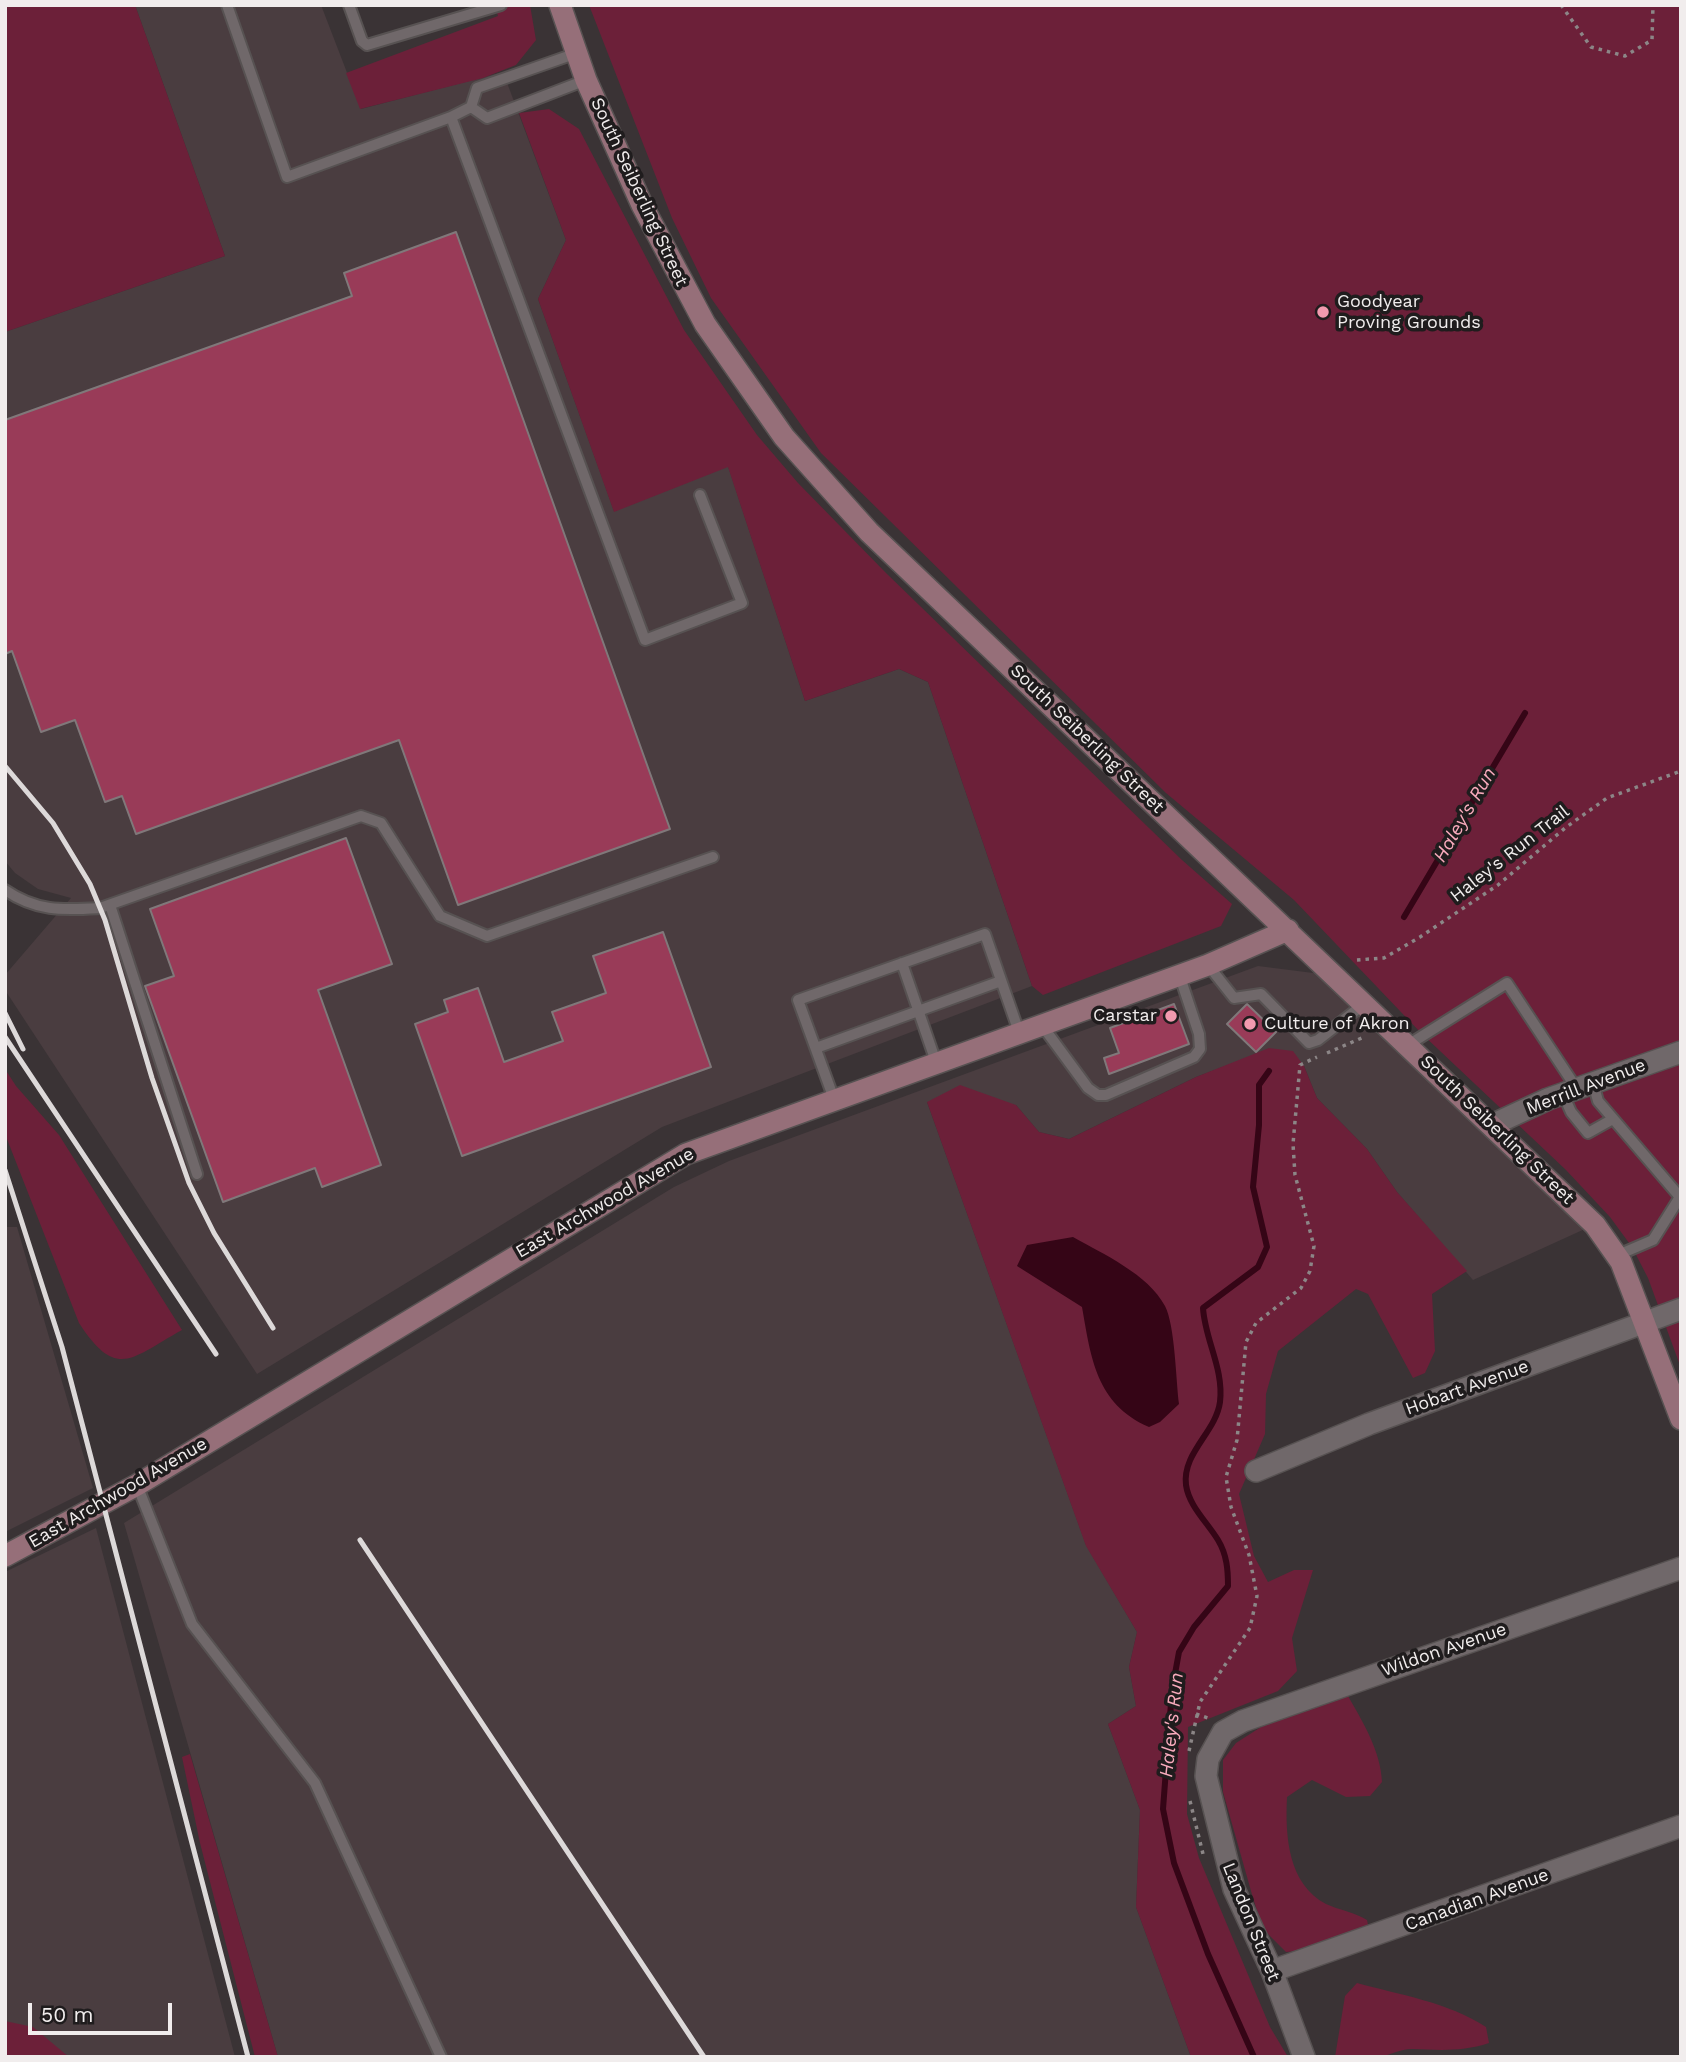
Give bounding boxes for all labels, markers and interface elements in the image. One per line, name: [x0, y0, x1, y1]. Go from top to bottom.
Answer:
street label: South Seiberling Street: [586, 94, 692, 290]
place label: Goodyear Proving Grounds: [1337, 291, 1481, 334]
marker: Goodyear Proving Grounds: [1315, 304, 1331, 320]
street label: South Seiberling Street: [1006, 660, 1168, 818]
water label: Haley's Run: [1429, 764, 1501, 866]
street label: Haley's Run Trail: [1446, 801, 1574, 907]
place label: Carstar: [1093, 1005, 1157, 1027]
marker: Carstar: [1163, 1008, 1179, 1024]
place label: Culture of Akron: [1264, 1013, 1410, 1035]
marker: Culture of Akron: [1242, 1016, 1258, 1032]
street label: South Seiberling Street: [1416, 1051, 1578, 1209]
street label: Merrill Avenue: [1523, 1054, 1649, 1120]
street label: East Archwood Avenue: [512, 1143, 698, 1263]
street label: Hobart Avenue: [1402, 1356, 1532, 1420]
street label: East Archwood Avenue: [25, 1433, 211, 1553]
street label: Wildon Avenue: [1379, 1619, 1509, 1681]
water label: Haley's Run: [1155, 1671, 1189, 1779]
street label: Landon Street: [1217, 1860, 1285, 1984]
street label: Canadian Avenue: [1402, 1864, 1552, 1936]
scale bar: [32, 1988, 175, 2032]
text: 50 m: [41, 2002, 93, 2027]

